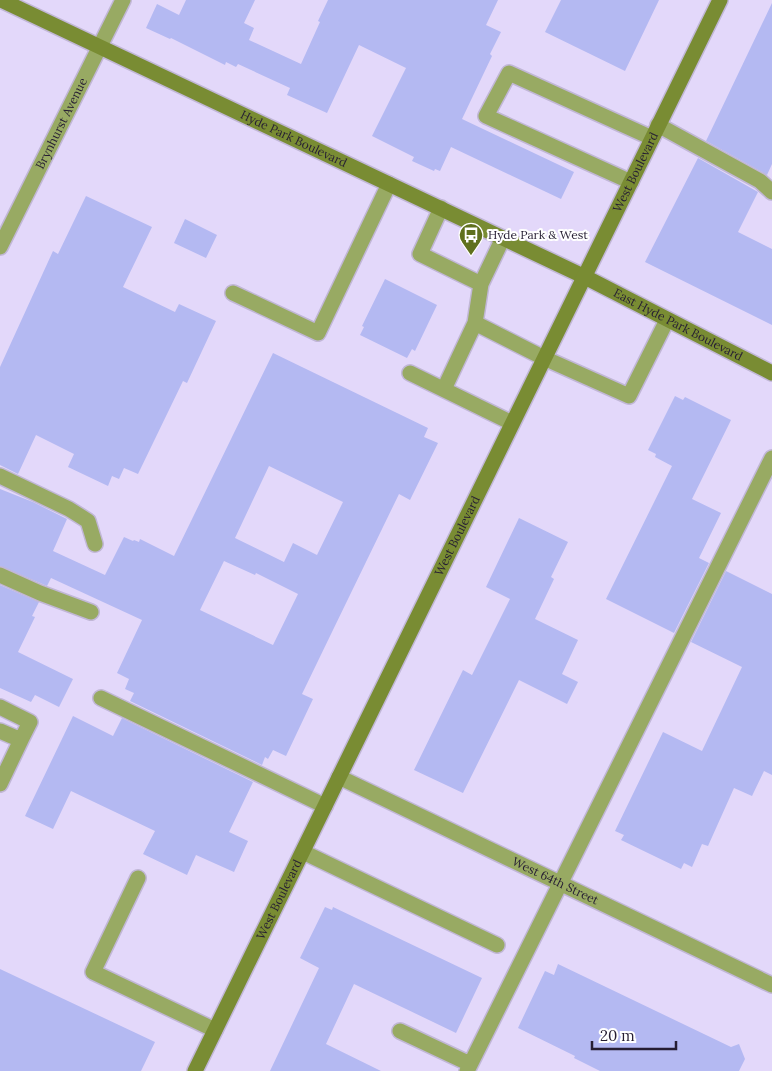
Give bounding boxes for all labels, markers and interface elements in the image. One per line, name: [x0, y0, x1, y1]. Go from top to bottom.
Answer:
street label: Brynhurst Avenue: [32, 75, 90, 171]
street label: Hyde Park Boulevard: [238, 107, 350, 170]
street label: West Boulevard: [609, 129, 661, 214]
bus stop icon: Hyde Park & West: [458, 222, 484, 256]
place label: Hyde Park & West: [488, 227, 588, 242]
street label: East Hyde Park Boulevard: [611, 285, 745, 364]
street label: West Boulevard: [431, 493, 483, 578]
street label: West 64th Street: [510, 853, 601, 908]
street label: West Boulevard: [253, 857, 305, 942]
scale bar: [592, 1018, 676, 1050]
text: 20 m: [600, 1026, 635, 1045]

